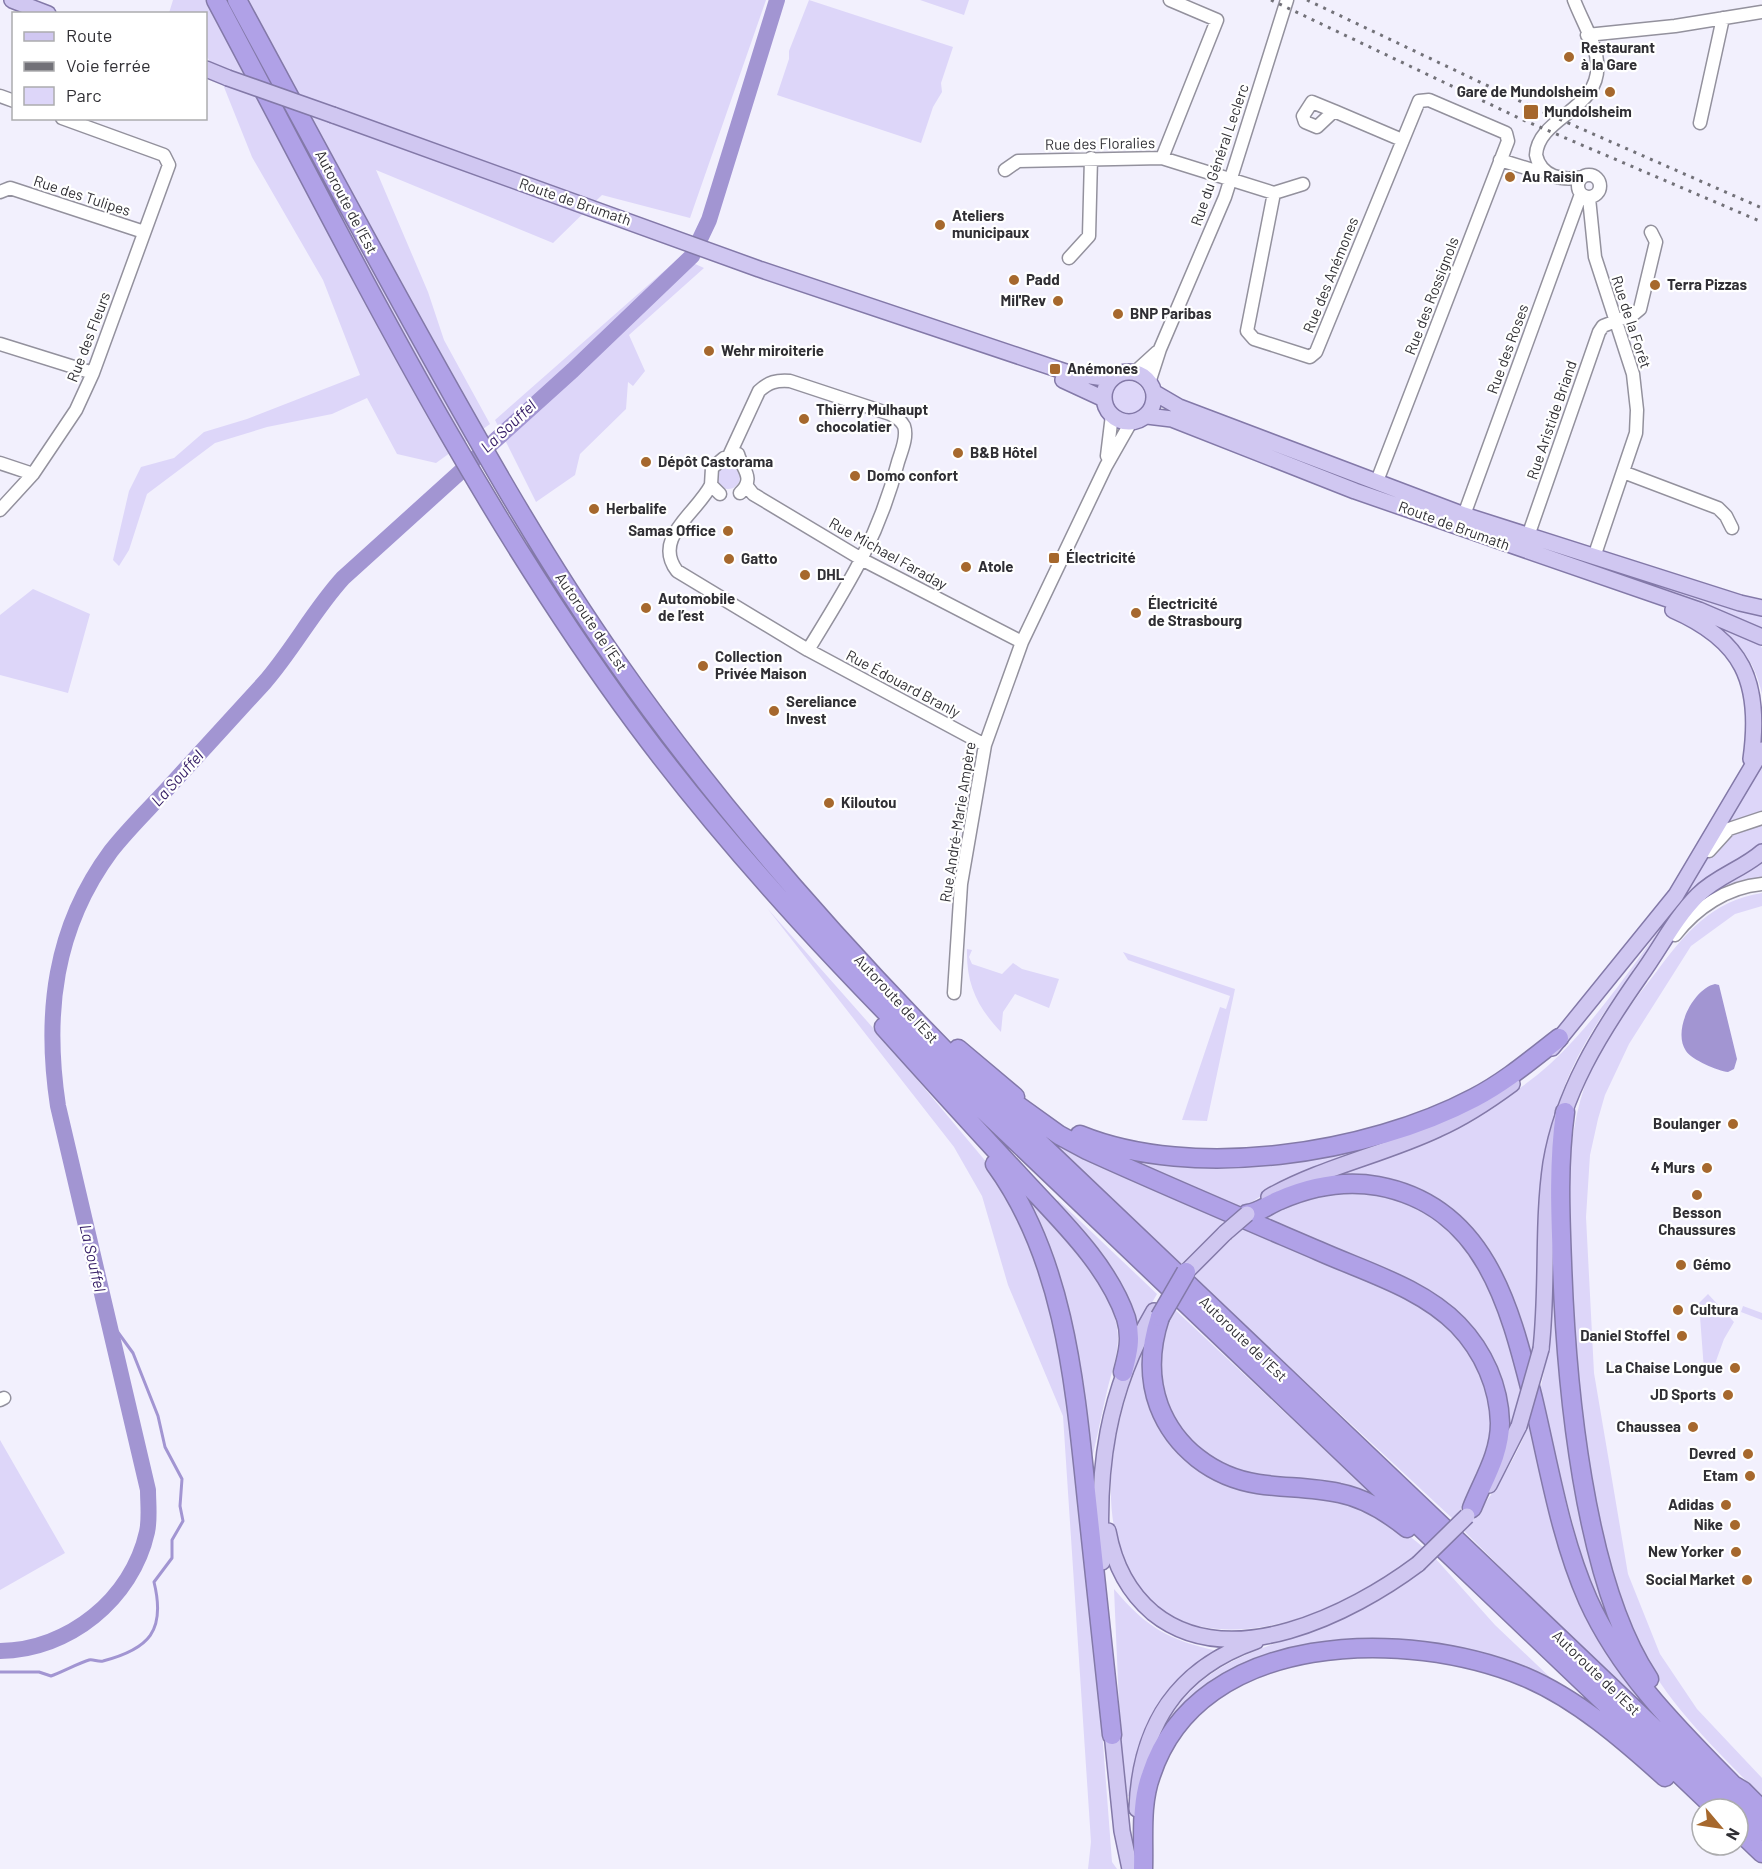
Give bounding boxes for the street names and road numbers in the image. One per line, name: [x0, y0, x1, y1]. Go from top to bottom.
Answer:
street label: Rue du Général Leclerc: [1186, 81, 1252, 228]
street label: Rue des Floralies: [1045, 133, 1155, 153]
street label: Autoroute de l’Est: [312, 147, 382, 256]
street label: Rue des Tulipes: [32, 171, 133, 219]
street label: Route de Brumath: [517, 173, 634, 229]
street label: Rue des Anémones: [1299, 214, 1361, 335]
street label: Rue des Rossignols: [1400, 234, 1462, 357]
street label: Rue de la Forêt: [1609, 273, 1655, 370]
street label: Rue des Fleurs: [63, 289, 114, 384]
street label: Rue des Roses: [1483, 301, 1532, 396]
street label: Rue Aristide Briand: [1522, 358, 1580, 482]
street label: Route de Brumath: [1396, 497, 1513, 554]
street label: Rue Michael Faraday: [826, 513, 951, 593]
street label: Autoroute de l’Est: [552, 569, 631, 674]
street label: Rue Édouard Branly: [843, 645, 964, 721]
street label: Rue André-Marie Ampère: [935, 740, 979, 904]
street label: Autoroute de l’Est: [851, 950, 942, 1046]
street label: Autoroute de l’Est: [1196, 1292, 1291, 1385]
street label: Autoroute de l’Est: [1549, 1626, 1644, 1719]

